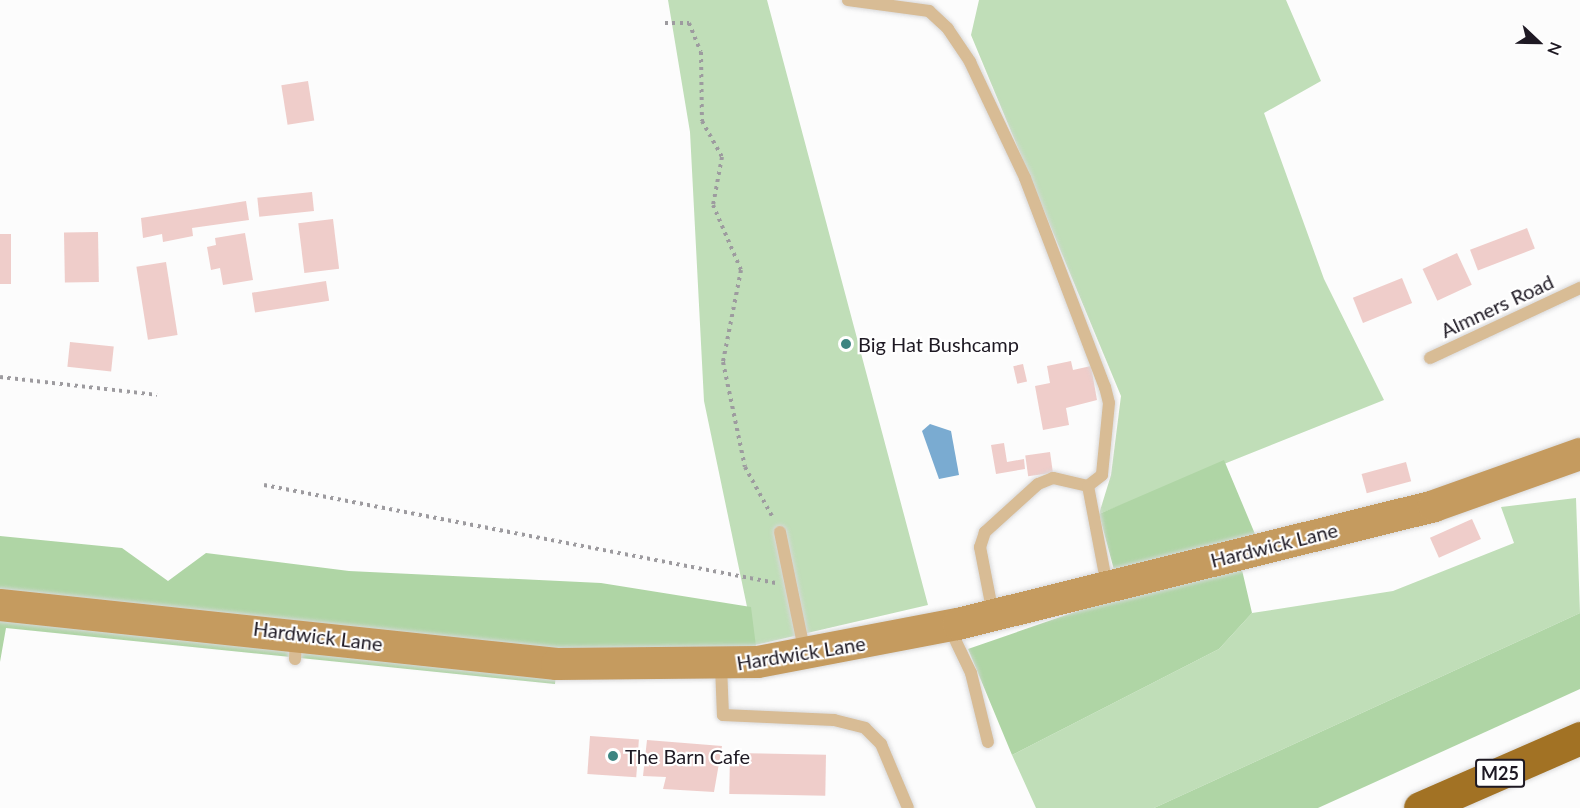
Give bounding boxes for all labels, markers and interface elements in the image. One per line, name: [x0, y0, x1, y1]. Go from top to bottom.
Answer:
north arrow: [1508, 12, 1568, 72]
text: N: [1544, 40, 1566, 58]
street label: Almners Road: [1437, 269, 1557, 343]
place label: Big Hat Bushcamp: [858, 332, 1019, 356]
marker: Big Hat Bushcamp: [839, 337, 853, 351]
street label: Hardwick Lane: [1208, 518, 1340, 572]
street label: Hardwick Lane: [252, 616, 384, 656]
street label: Hardwick Lane: [735, 631, 867, 675]
place label: The Barn Cafe: [625, 744, 750, 768]
marker: The Barn Cafe: [606, 749, 620, 763]
road number: M25: [1474, 758, 1526, 788]

